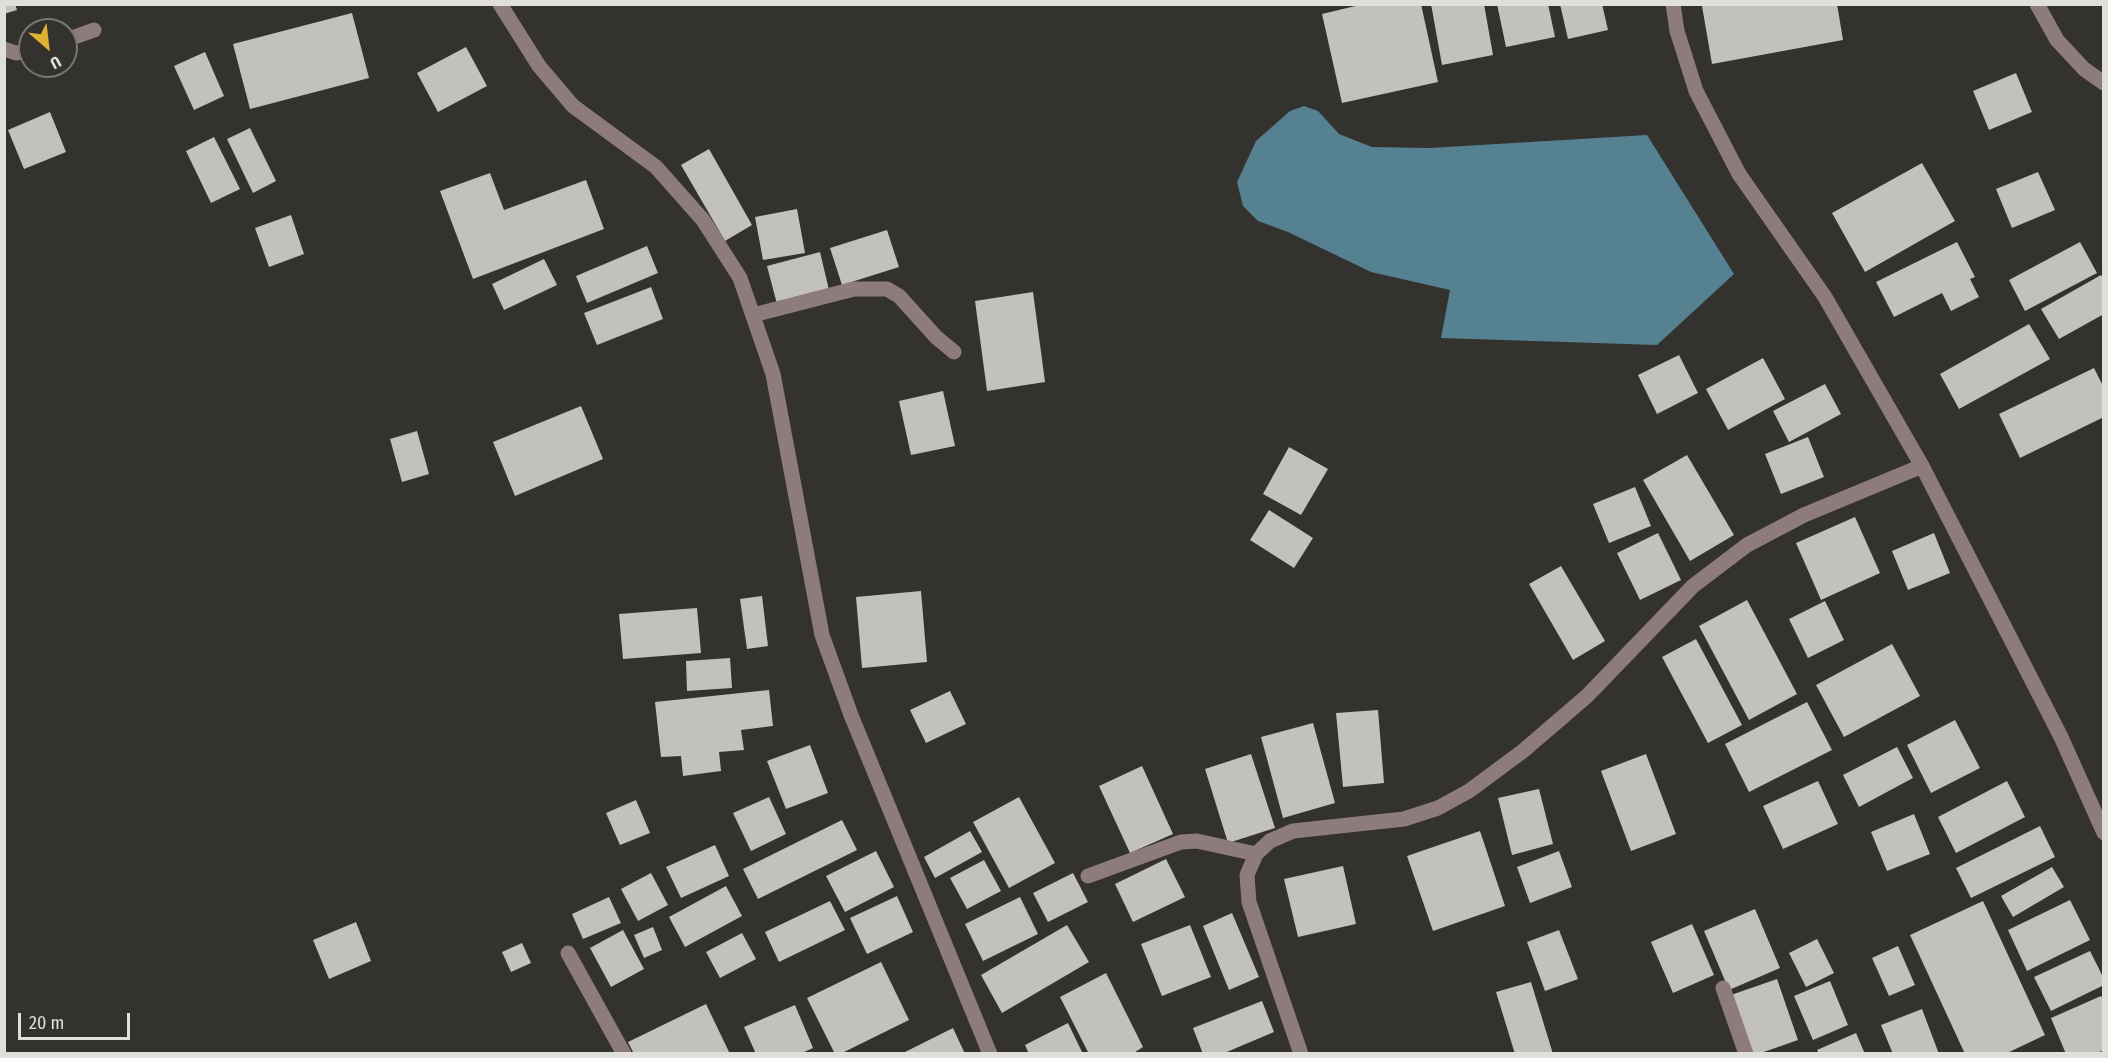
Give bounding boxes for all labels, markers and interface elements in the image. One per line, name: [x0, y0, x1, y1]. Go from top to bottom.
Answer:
north arrow: [18, 18, 78, 78]
text: U: [47, 52, 64, 73]
scale bar: [21, 1001, 134, 1039]
text: 20 m: [29, 1012, 64, 1034]

